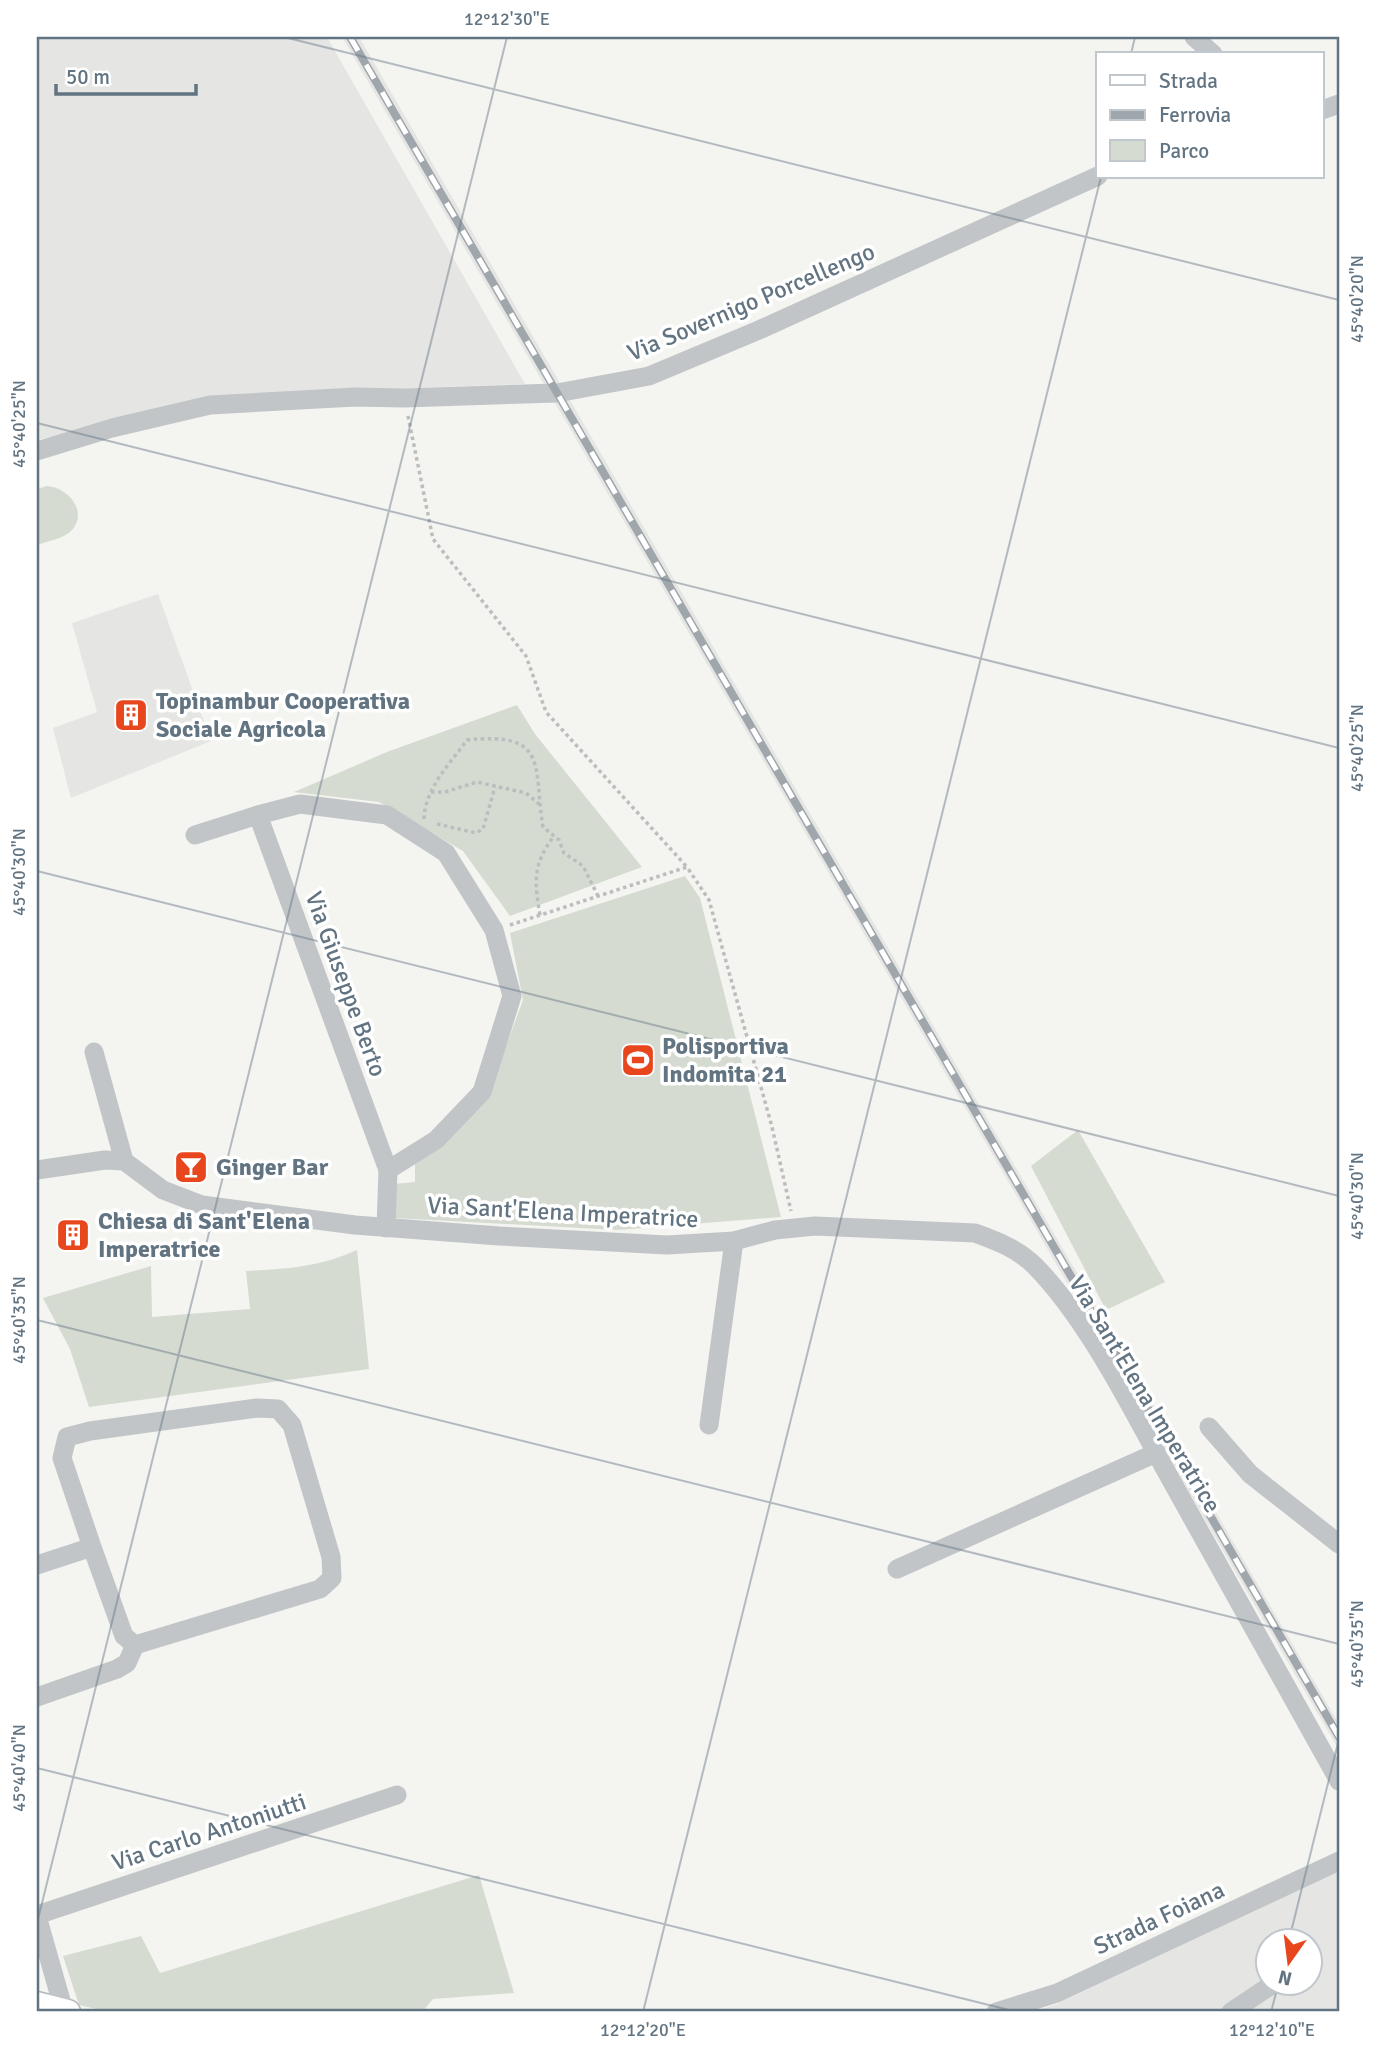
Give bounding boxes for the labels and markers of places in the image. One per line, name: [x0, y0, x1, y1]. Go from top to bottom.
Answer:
place label: Topinambur Cooperativa Sociale Agricola: [156, 686, 410, 744]
building icon: Topinambur Cooperativa Sociale Agricola: [112, 696, 150, 734]
place label: Polisportiva Indomita 21: [662, 1031, 789, 1089]
sports icon: Polisportiva Indomita 21: [619, 1041, 657, 1079]
bar icon: Ginger Bar: [172, 1148, 210, 1186]
place label: Ginger Bar: [216, 1152, 329, 1182]
place label: Chiesa di Sant'Elena Imperatrice: [98, 1206, 310, 1264]
building icon: Chiesa di Sant'Elena Imperatrice: [54, 1216, 92, 1254]

